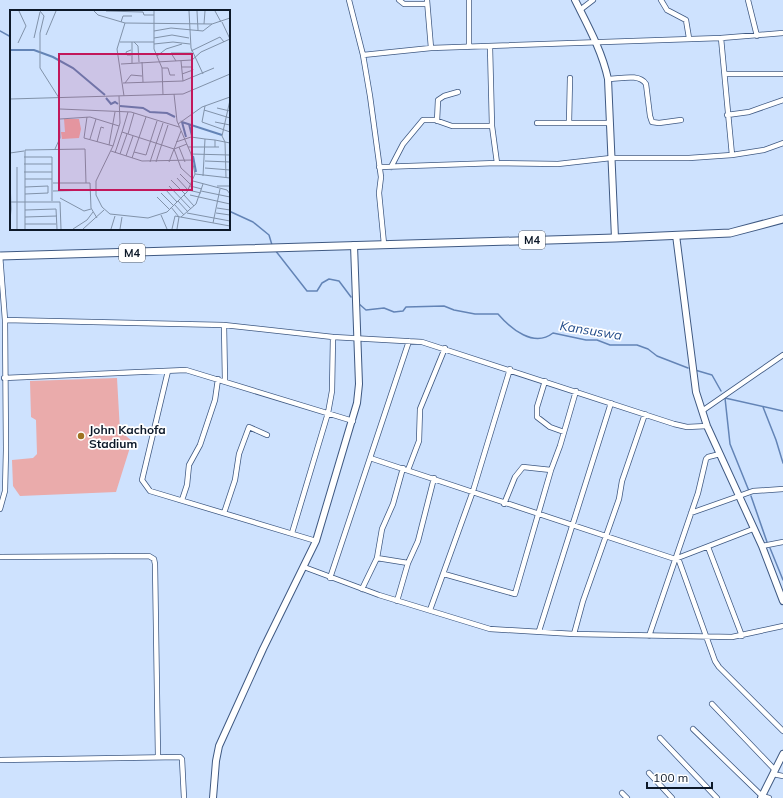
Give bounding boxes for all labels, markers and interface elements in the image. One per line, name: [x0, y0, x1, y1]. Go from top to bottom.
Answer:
inset map: [10, 10, 230, 230]
road number: M4: [519, 231, 545, 249]
road number: M4: [119, 244, 145, 262]
water label: Kansuswa: [559, 317, 624, 343]
place label: John Kachofa Stadium: [89, 422, 166, 451]
marker: John Kachofa Stadium: [76, 431, 86, 441]
scale bar: [647, 764, 712, 790]
text: 100 m: [653, 770, 688, 785]

